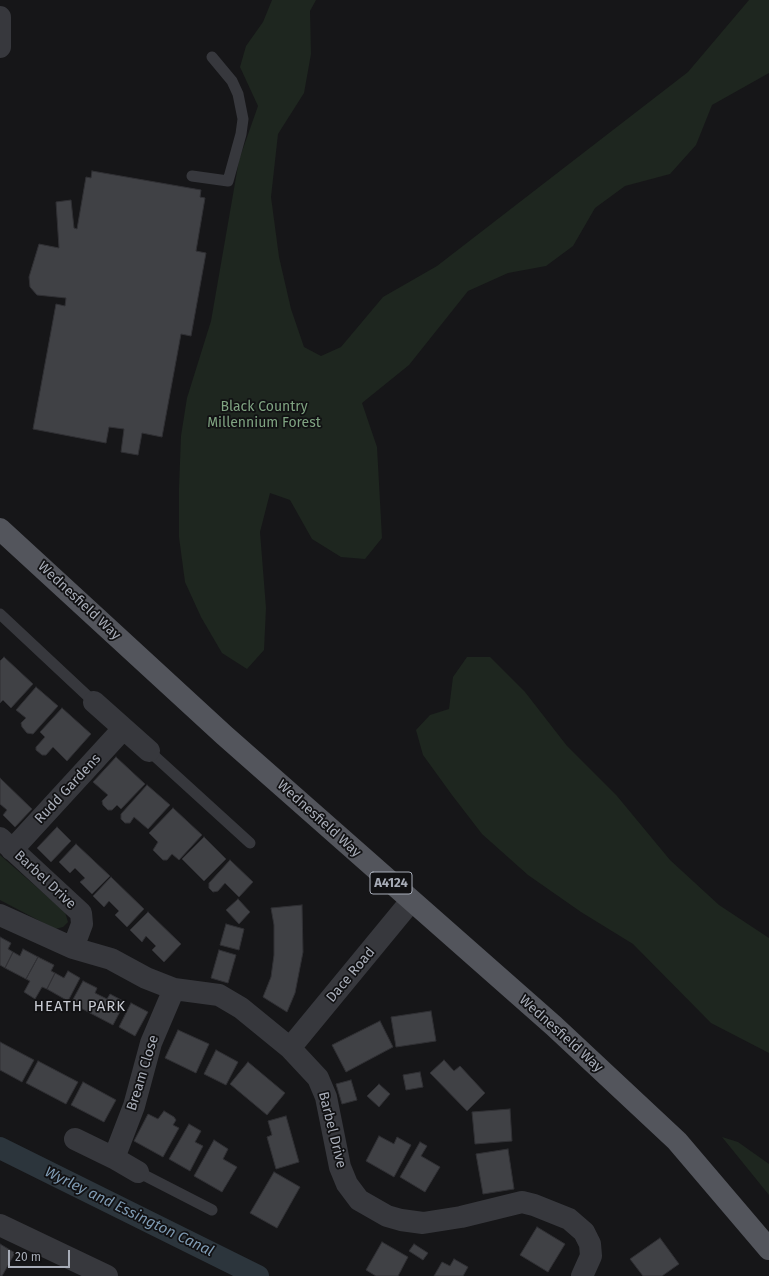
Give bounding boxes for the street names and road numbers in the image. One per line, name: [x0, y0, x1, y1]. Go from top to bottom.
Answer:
street label: Wednesfield Way: [34, 558, 124, 644]
street label: Rudd Gardens: [31, 751, 105, 827]
street label: Wednesfield Way: [274, 777, 364, 861]
street label: Barbel Drive: [11, 847, 79, 913]
road number: A4124: [370, 872, 412, 894]
street label: Dace Road: [323, 944, 379, 1006]
street label: Wednesfield Way: [516, 992, 606, 1076]
street label: Bream Close: [124, 1033, 162, 1113]
street label: Barbel Drive: [314, 1090, 350, 1170]

